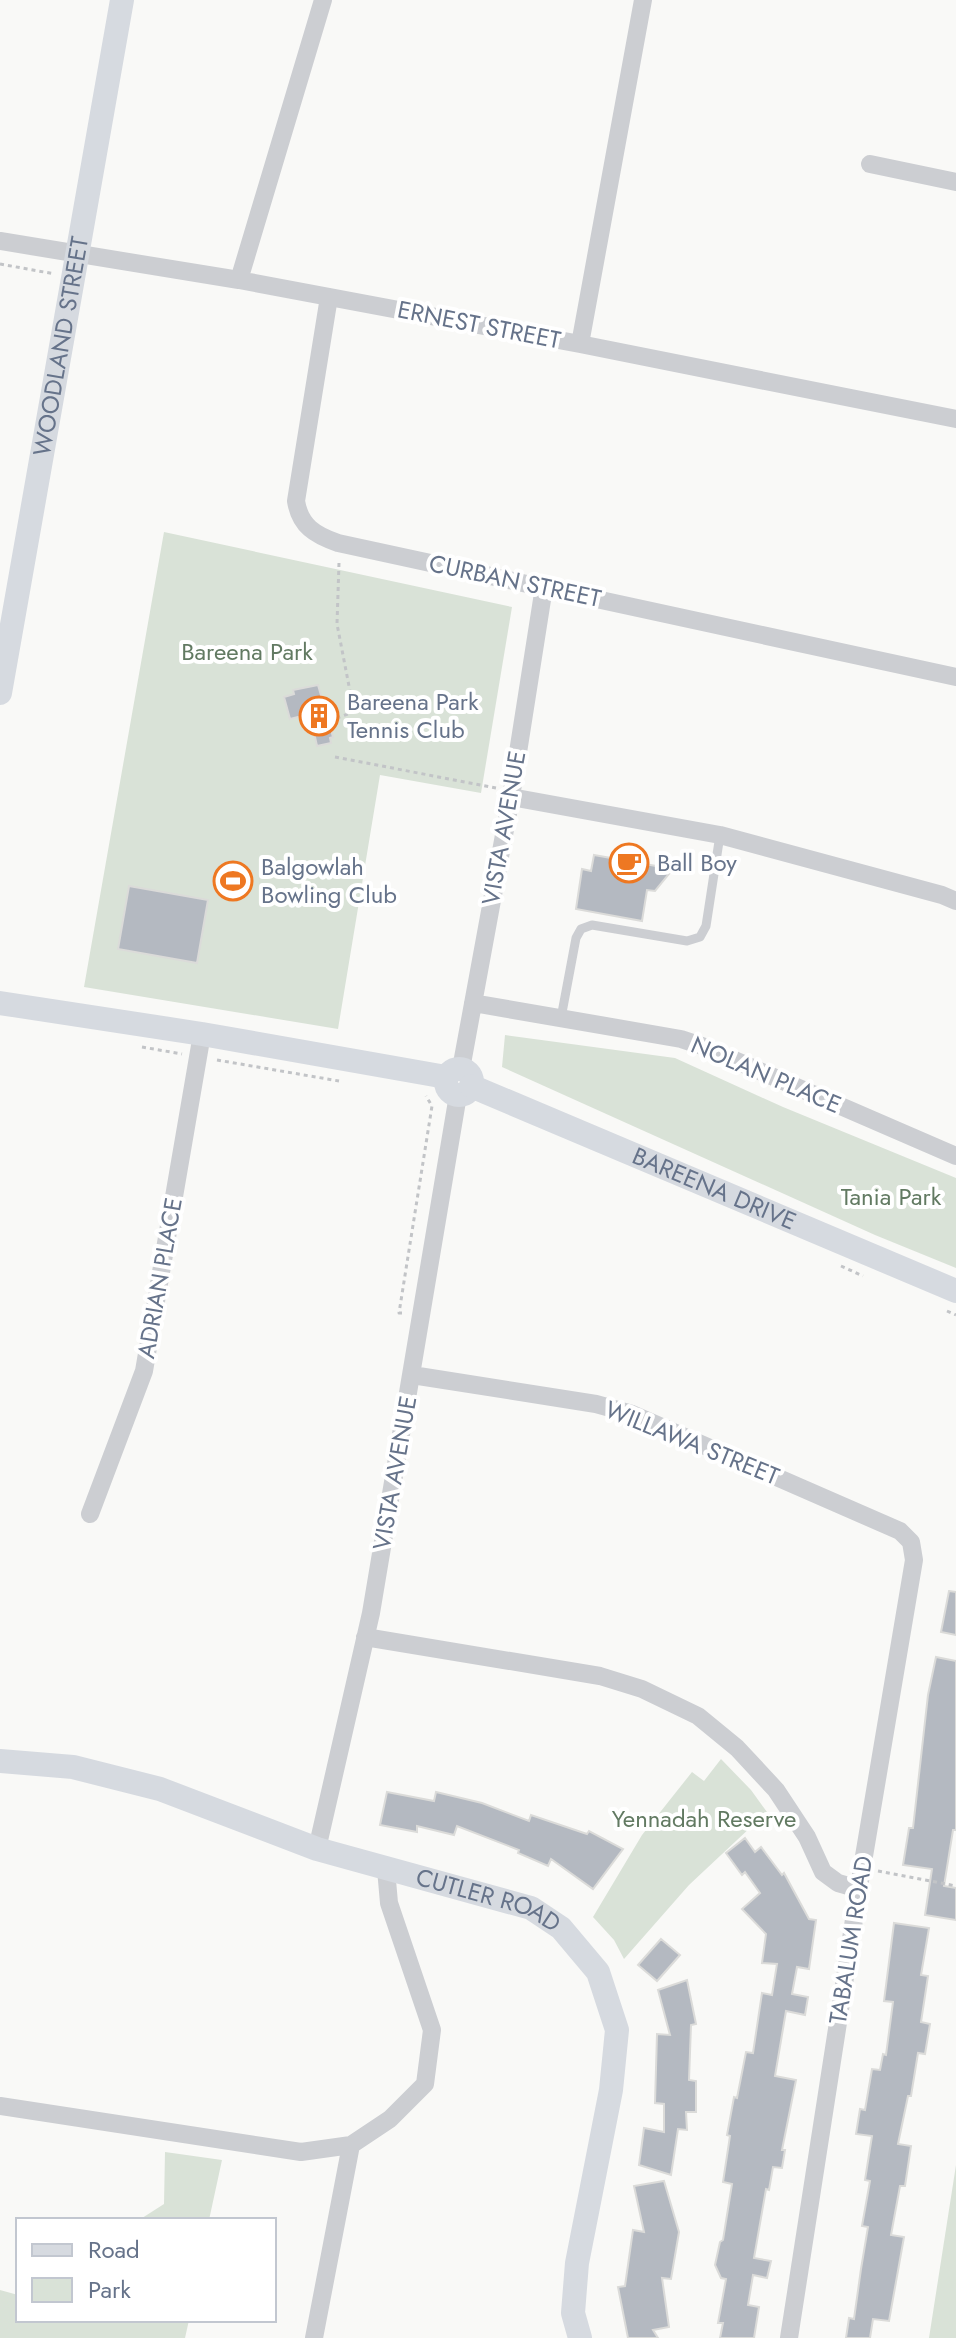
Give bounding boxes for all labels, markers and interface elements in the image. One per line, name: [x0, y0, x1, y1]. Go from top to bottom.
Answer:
street label: WOODLAND STREET: [24, 234, 97, 459]
street label: ERNEST STREET: [395, 292, 564, 357]
street label: CURBAN STREET: [426, 545, 604, 616]
park label: Bareena Park: [181, 634, 313, 669]
place label: Bareena Park Tennis Club: [347, 684, 479, 747]
building icon: Bareena Park Tennis Club: [298, 695, 340, 737]
street label: VISTA AVENUE: [473, 748, 534, 908]
cafe icon: Ball Boy: [608, 842, 650, 884]
place label: Ball Boy: [657, 845, 737, 880]
place label: Balgowlah Bowling Club: [261, 849, 397, 912]
sports icon: Balgowlah Bowling Club: [212, 860, 254, 902]
street label: NOLAN PLACE: [686, 1027, 847, 1122]
street label: BAREENA DRIVE: [627, 1138, 802, 1239]
park label: Tania Park: [841, 1179, 942, 1214]
street label: ADRIAN PLACE: [128, 1195, 191, 1361]
street label: WILLAWA STREET: [600, 1392, 785, 1493]
street label: VISTA AVENUE: [364, 1393, 425, 1553]
park label: Yennadah Reserve: [612, 1801, 796, 1836]
street label: TABALUM ROAD: [820, 1853, 881, 2027]
street label: CUTLER ROAD: [412, 1859, 568, 1940]
legend: [16, 2218, 276, 2322]
text: Road: [88, 2232, 140, 2267]
text: Park: [88, 2272, 131, 2307]

